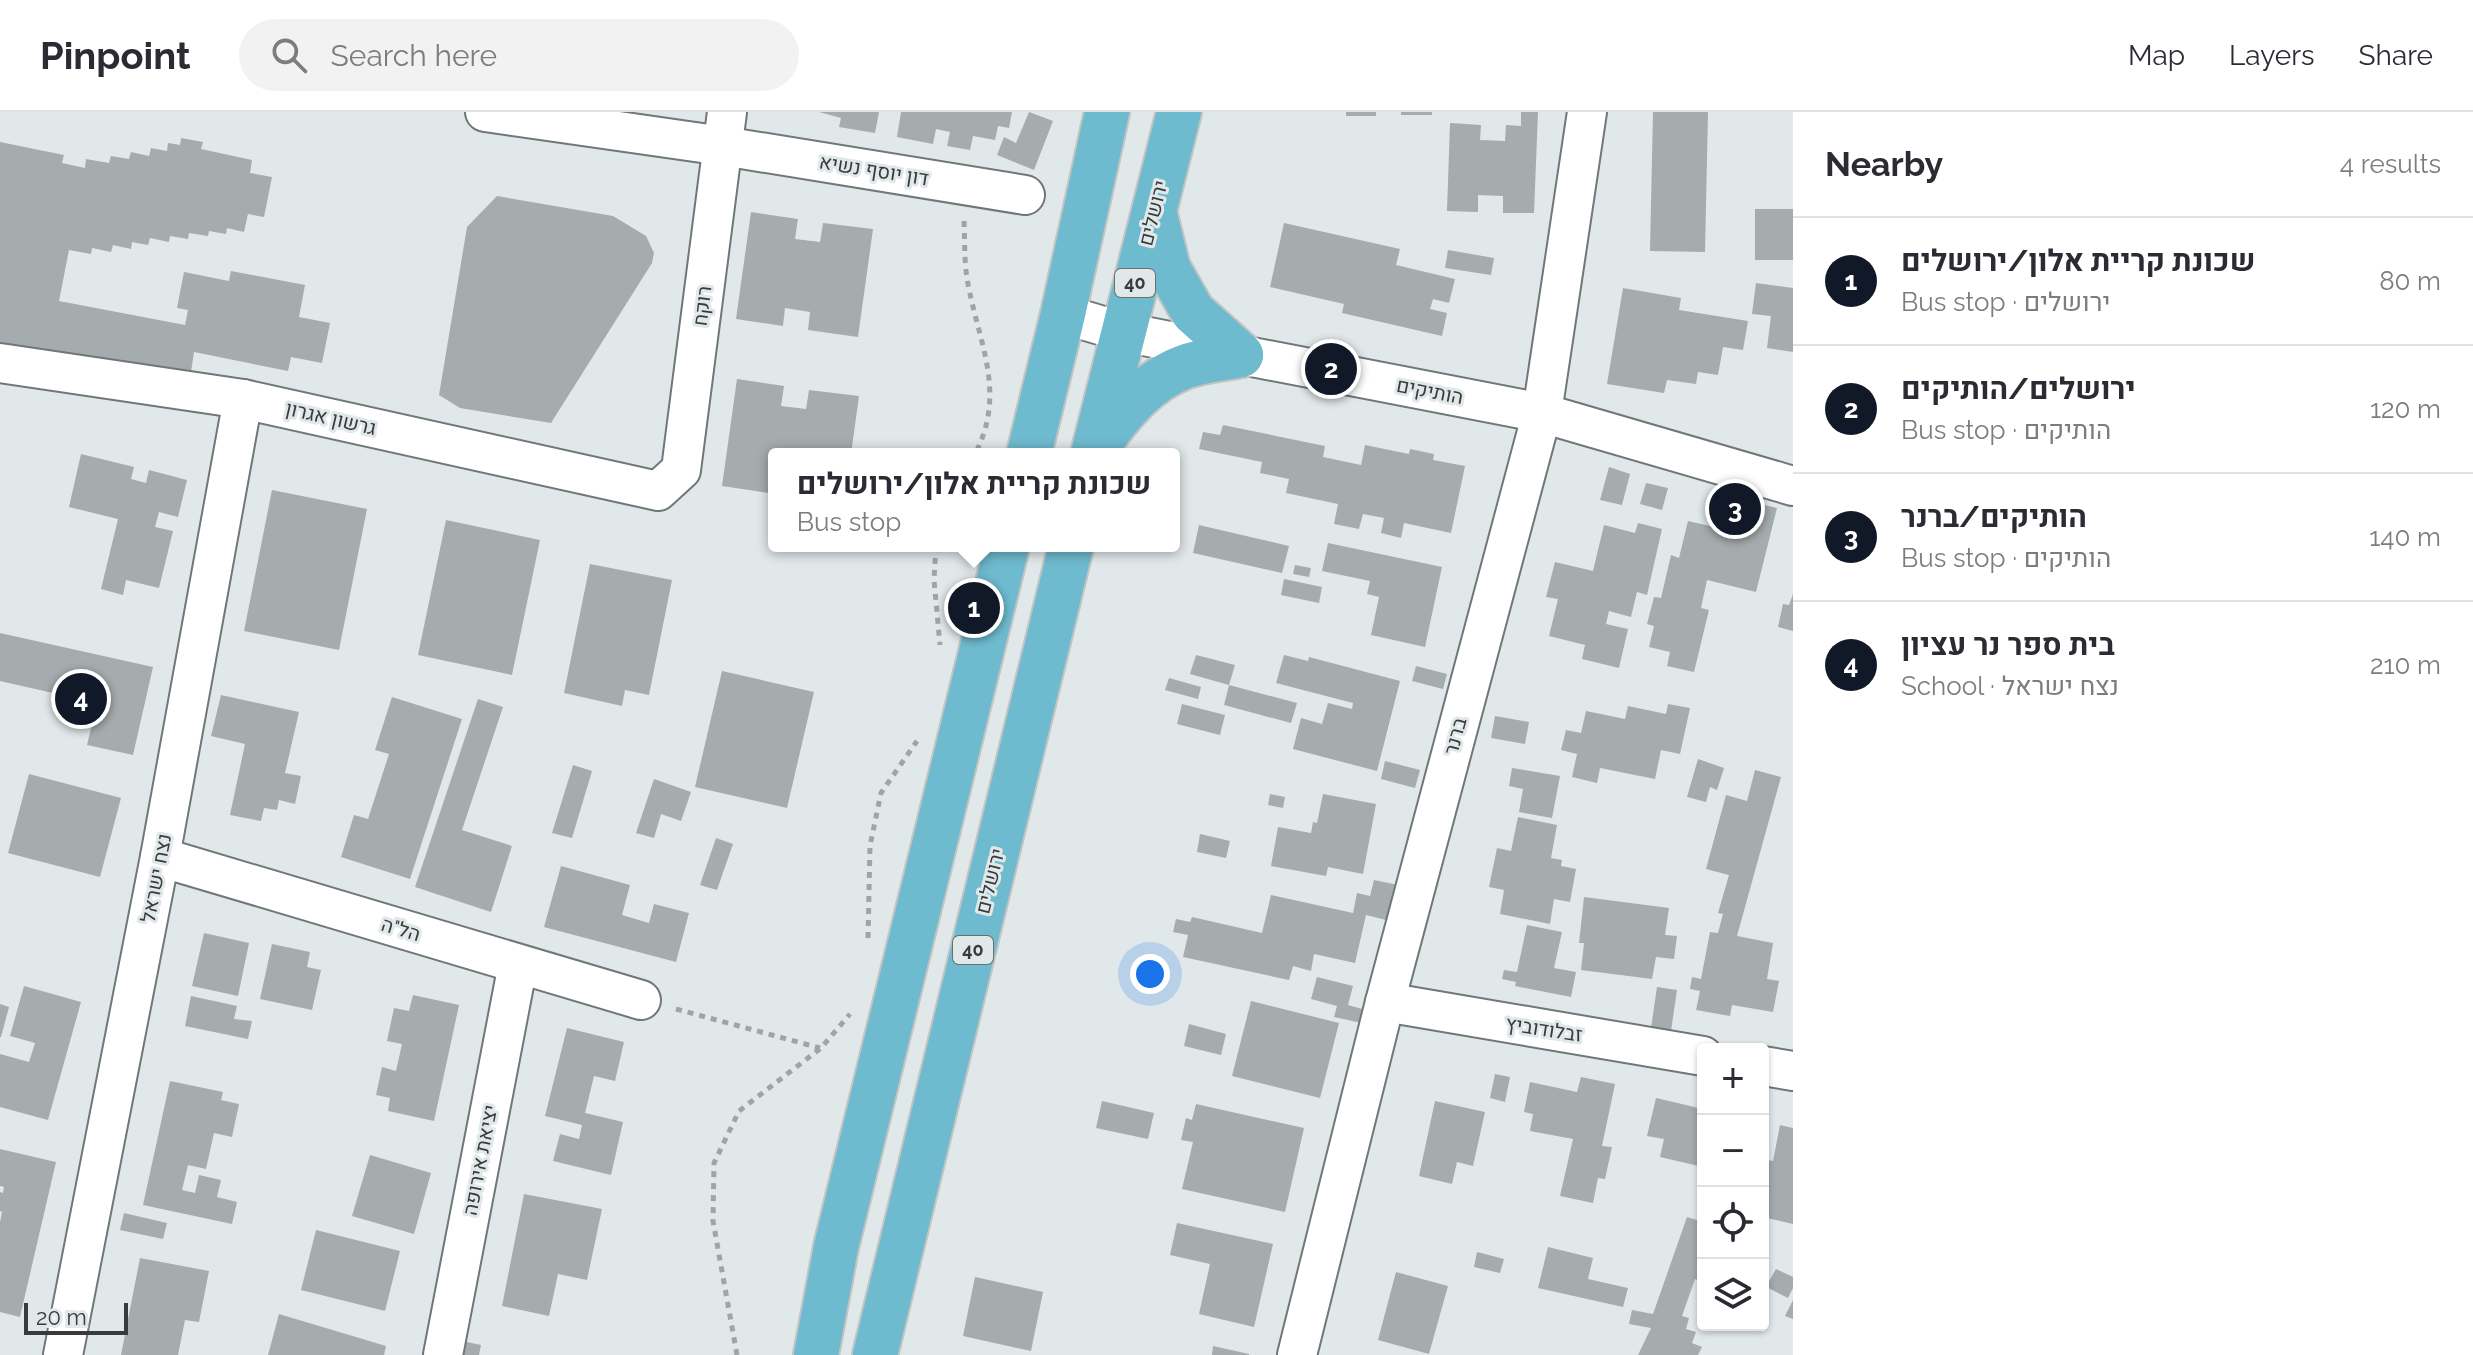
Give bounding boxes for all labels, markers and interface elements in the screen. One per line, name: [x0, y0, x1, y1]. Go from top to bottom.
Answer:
search box: [239, 19, 799, 91]
text: Pinpoint: [40, 33, 191, 78]
icon: search: [267, 33, 311, 77]
text: Search here: [331, 38, 497, 73]
text: Map: [2128, 39, 2185, 72]
text: Layers: [2229, 39, 2315, 72]
text: Share: [2359, 39, 2433, 72]
text: Nearby: [1825, 144, 1943, 184]
street label: דון יוסף נשיא: [817, 149, 931, 191]
text: 4 results: [2340, 149, 2441, 179]
street label: ירושלים: [1133, 178, 1173, 248]
text: שכונת קריית אלון/ירושלים: [1901, 243, 2255, 278]
text: 1: [1845, 266, 1857, 296]
text: 80 m: [2379, 266, 2441, 296]
road number: 40: [1115, 269, 1155, 297]
street label: רוקח: [688, 285, 716, 327]
text: Bus stop · ירושלים: [1901, 287, 2110, 317]
pin: 2: [1305, 339, 1357, 399]
text: ירושלים/הותיקים: [1901, 371, 2136, 406]
street label: הותיקים: [1395, 373, 1465, 409]
text: 2: [1844, 394, 1858, 424]
text: 120 m: [2370, 394, 2441, 424]
street label: גרשון אגרון: [283, 396, 379, 440]
text: Bus stop · הותיקים: [1901, 415, 2111, 445]
popup: [768, 448, 1180, 552]
text: שכונת קריית אלון/ירושלים: [797, 466, 1151, 501]
pin: 3: [1709, 479, 1761, 539]
text: הותיקים/ברנר: [1901, 499, 2087, 534]
text: Bus stop: [797, 507, 901, 537]
text: 3: [1844, 522, 1858, 552]
text: 140 m: [2369, 522, 2441, 552]
text: Bus stop · הותיקים: [1901, 543, 2111, 573]
pin: 1: [948, 578, 1000, 638]
text: בית ספר נר עציון: [1901, 627, 2115, 662]
text: 4: [1844, 650, 1858, 680]
text: 210 m: [2370, 650, 2441, 680]
pin: 4: [55, 669, 107, 729]
text: School · נצח ישראל: [1901, 671, 2119, 701]
street label: ברנר: [1439, 714, 1472, 757]
street label: נצח ישראל: [136, 831, 176, 925]
street label: ירושלים: [970, 846, 1010, 916]
street label: הל"ה: [379, 912, 423, 946]
road number: 40: [953, 936, 993, 964]
your location: [1130, 954, 1170, 994]
street label: זבלודוביץ: [1504, 1011, 1584, 1047]
map controls: [1697, 1043, 1769, 1331]
button: +: [1697, 1043, 1769, 1115]
street label: יציאת אירופה: [458, 1103, 502, 1217]
button: −: [1697, 1115, 1769, 1187]
button: locate: [1697, 1187, 1769, 1259]
button: layers: [1697, 1259, 1769, 1331]
scale bar: [24, 1299, 128, 1335]
text: 20 m: [36, 1304, 87, 1330]

